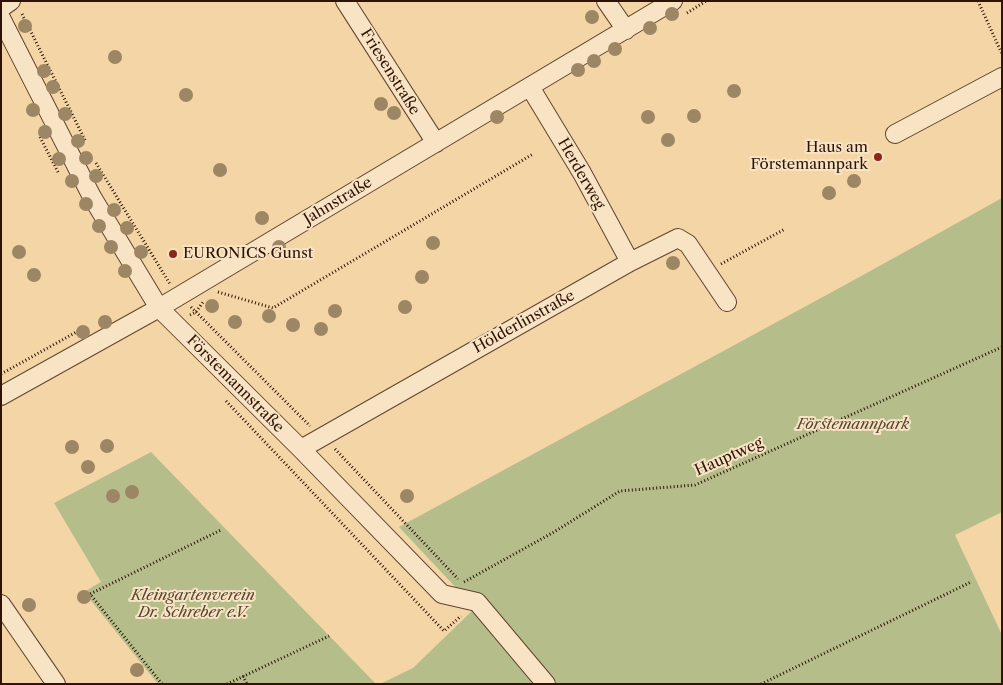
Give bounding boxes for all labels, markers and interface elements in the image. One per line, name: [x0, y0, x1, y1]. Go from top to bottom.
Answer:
street label: Friesenstraße: [356, 26, 424, 118]
street label: Herderweg: [553, 135, 609, 213]
place label: Haus am Förstemannpark: [750, 139, 868, 174]
marker: Haus am Förstemannpark: [872, 151, 884, 163]
street label: Jahnstraße: [301, 174, 375, 228]
place label: EURONICS Gunst: [183, 245, 313, 263]
marker: EURONICS Gunst: [167, 248, 179, 260]
street label: Hölderlinstraße: [470, 287, 578, 357]
street label: Förstemannstraße: [183, 332, 287, 436]
park label: Förstemannpark: [797, 416, 909, 434]
street label: Hauptweg: [692, 434, 766, 480]
park label: Kleingartenverein Dr. Schreber e.V.: [131, 587, 255, 622]

